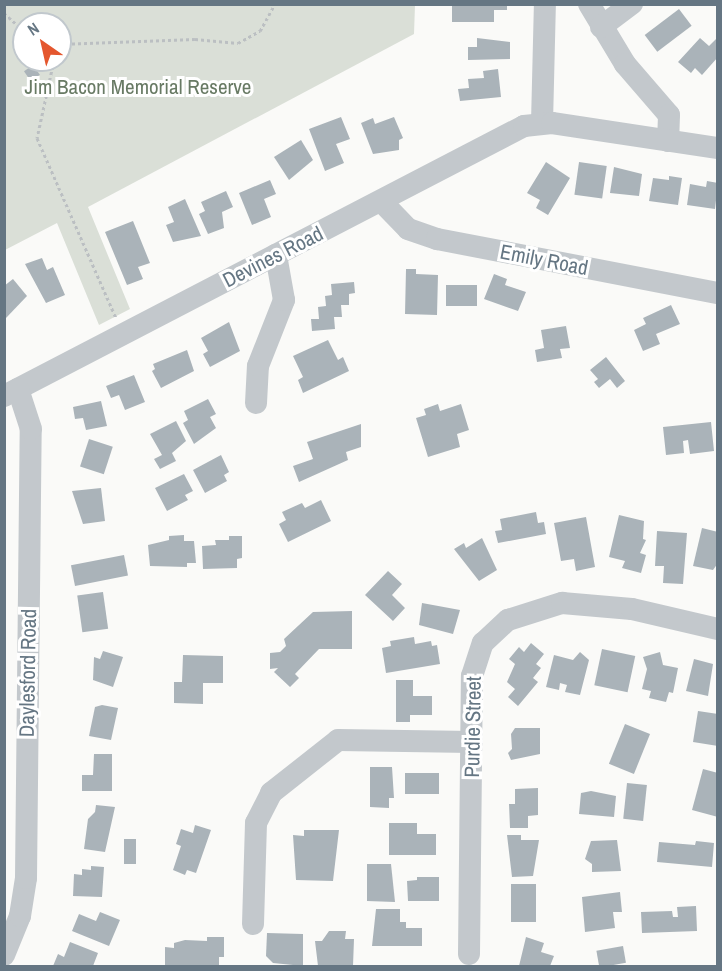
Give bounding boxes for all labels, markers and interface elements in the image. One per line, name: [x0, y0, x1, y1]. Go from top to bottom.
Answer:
north arrow: [12, 12, 72, 72]
text: N: [23, 17, 43, 41]
park label: Jim Bacon Memorial Reserve: [25, 74, 251, 100]
street label: Devines Road: [219, 221, 327, 293]
street label: Emily Road: [498, 239, 590, 281]
street label: Daylesford Road: [14, 609, 42, 737]
street label: Purdie Street: [460, 676, 486, 778]

